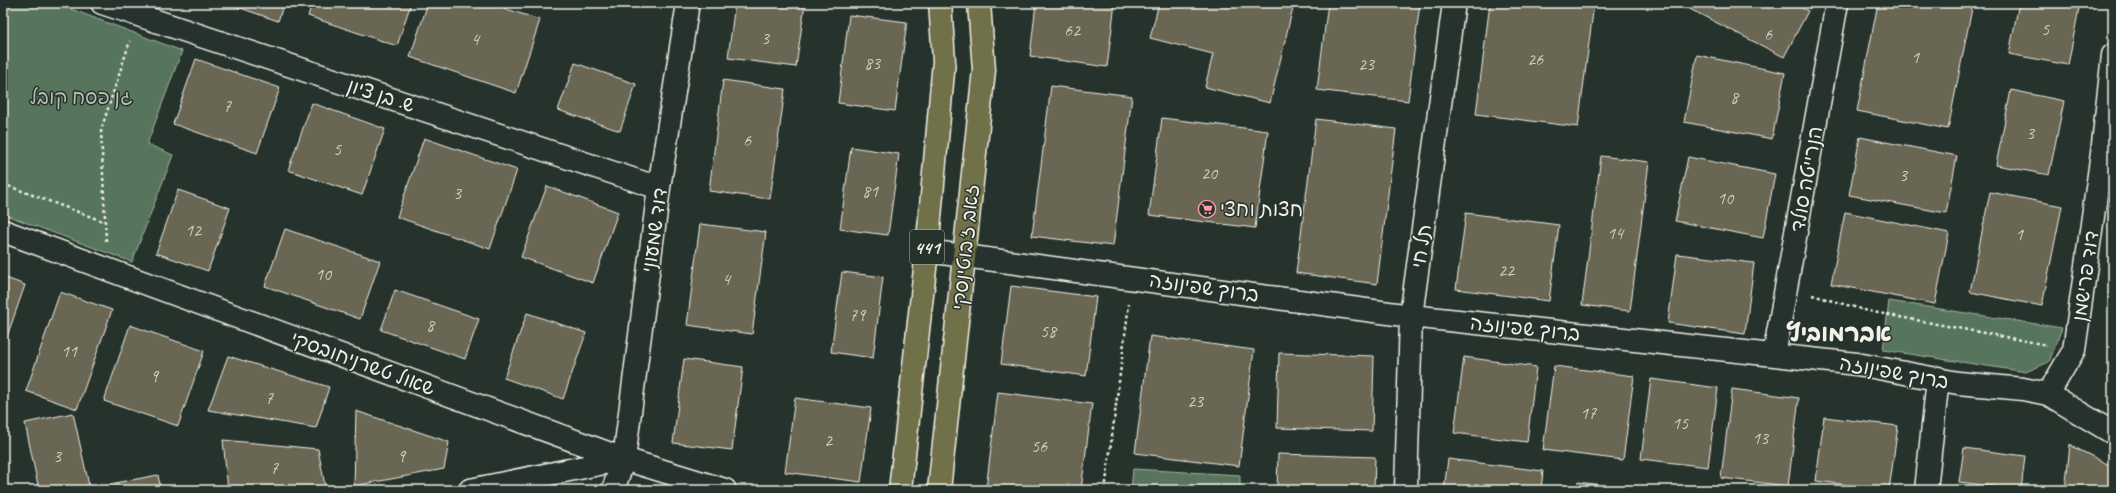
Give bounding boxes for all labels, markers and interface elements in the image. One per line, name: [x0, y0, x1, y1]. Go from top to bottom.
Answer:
house number: 5: [2041, 18, 2050, 40]
house number: 62: [1064, 19, 1082, 41]
house number: 6: [1764, 23, 1773, 45]
house number: 3: [761, 27, 771, 49]
house number: 4: [471, 28, 481, 50]
house number: 1: [1911, 46, 1920, 68]
house number: 26: [1527, 48, 1544, 70]
house number: 83: [864, 52, 882, 74]
house number: 23: [1358, 53, 1376, 75]
street label: ש. בן ציון: [344, 73, 418, 118]
park label: גן פסח קובל: [30, 85, 132, 110]
house number: 8: [1730, 86, 1740, 108]
house number: 7: [223, 95, 232, 117]
house number: 3: [2026, 122, 2036, 144]
street label: הנרייטה סולד: [1785, 124, 1828, 234]
house number: 6: [743, 129, 752, 151]
house number: 5: [333, 138, 342, 160]
house number: 20: [1201, 162, 1219, 184]
house number: 3: [1899, 164, 1909, 186]
house number: 81: [862, 180, 879, 202]
house number: 3: [453, 182, 463, 204]
street label: זאב ז'בוטינסקי: [946, 183, 985, 311]
street label: דוד שמעוני: [636, 186, 673, 274]
house number: 10: [1717, 187, 1735, 209]
place label: חצות וחצי: [1220, 197, 1303, 222]
supermarket icon: חצות וחצי: [1197, 199, 1217, 219]
house number: 12: [185, 219, 203, 241]
house number: 14: [1607, 222, 1625, 244]
street label: תל חי: [1406, 223, 1437, 270]
house number: 1: [2015, 223, 2024, 245]
street label: דוד פרישמן: [2067, 229, 2104, 323]
road number: 441: [910, 230, 944, 264]
house number: 22: [1498, 259, 1516, 281]
house number: 10: [315, 263, 333, 285]
street label: ברוך שפינוזה: [1147, 267, 1261, 308]
house number: 4: [722, 268, 732, 290]
house number: 79: [849, 304, 867, 326]
street label: ברוך שפינוזה: [1469, 310, 1581, 347]
house number: 8: [426, 314, 436, 336]
district label: אברמוביץ: [1786, 318, 1892, 348]
house number: 58: [1040, 320, 1058, 342]
street label: שאול טשרניחובסקי: [287, 326, 438, 401]
house number: 11: [61, 340, 78, 362]
street label: ברוך שפינוזה: [1837, 351, 1951, 394]
house number: 9: [150, 365, 160, 387]
house number: 7: [265, 387, 274, 409]
house number: 23: [1187, 390, 1205, 412]
house number: 17: [1580, 402, 1597, 424]
house number: 15: [1672, 412, 1689, 434]
house number: 13: [1752, 427, 1770, 449]
house number: 2: [824, 429, 834, 451]
house number: 56: [1031, 435, 1048, 457]
house number: 3: [53, 445, 63, 467]
house number: 9: [397, 445, 407, 467]
house number: 7: [270, 457, 279, 479]

